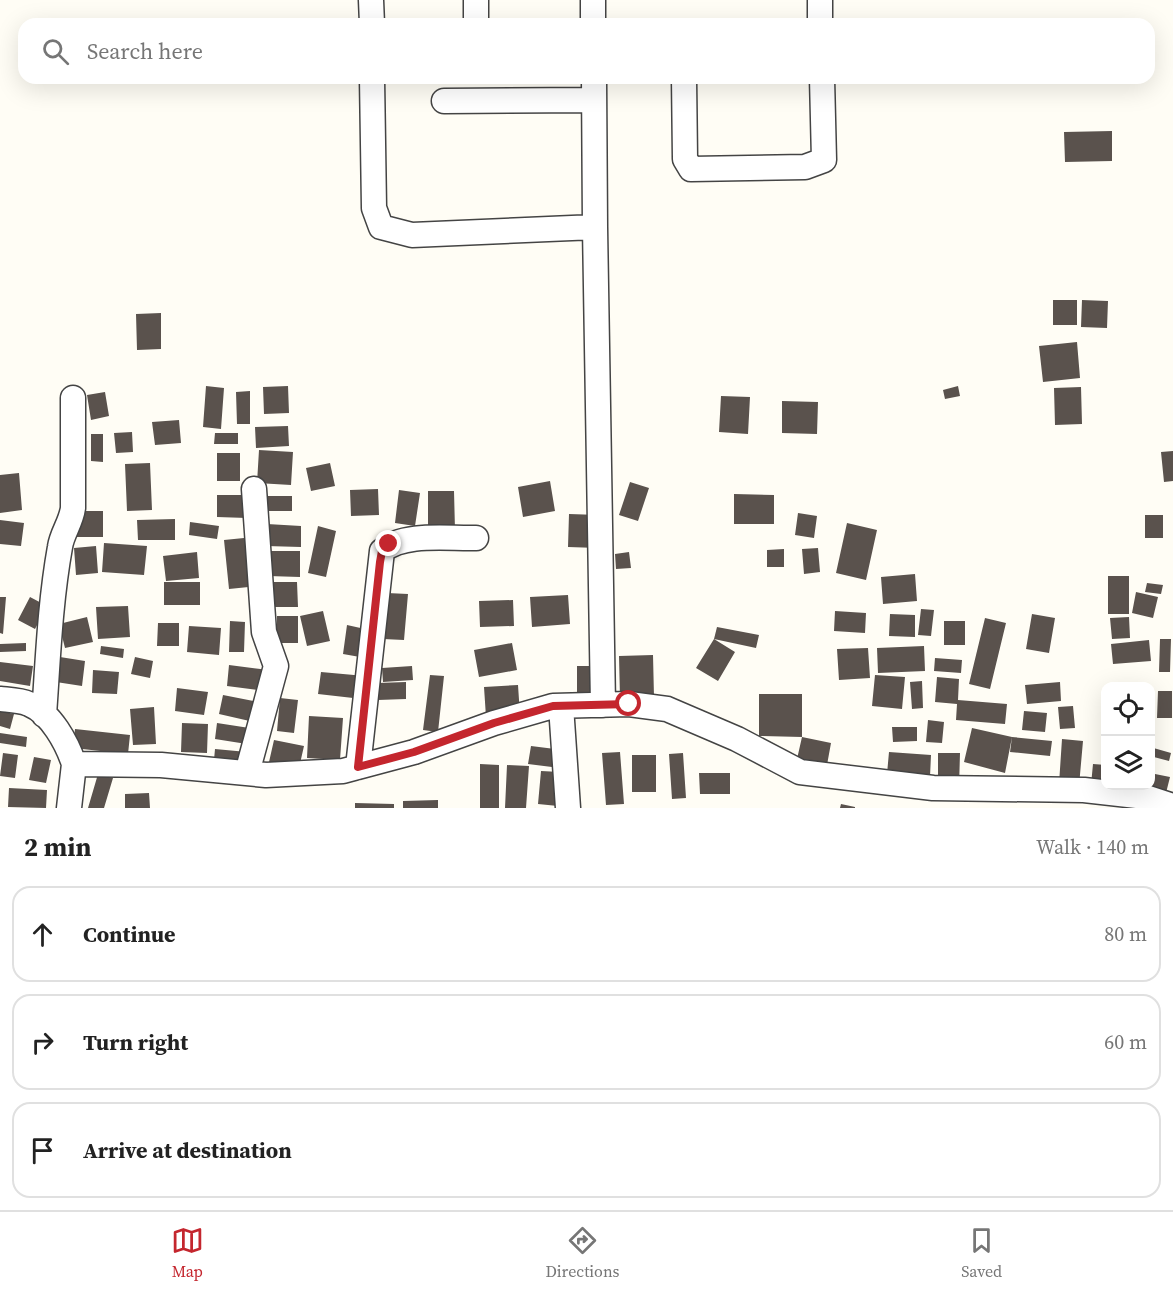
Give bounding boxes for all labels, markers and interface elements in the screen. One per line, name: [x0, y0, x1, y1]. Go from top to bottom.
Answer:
search box: [18, 18, 1155, 84]
icon: search: [39, 35, 72, 68]
text: Search here: [87, 36, 203, 66]
route end: [375, 530, 401, 556]
map controls: [1101, 682, 1155, 790]
button: locate: [1101, 682, 1155, 736]
route start: [615, 690, 641, 716]
button: layers: [1101, 736, 1155, 790]
text: 2 min: [24, 829, 91, 865]
text: Walk · 140 m: [1036, 833, 1149, 861]
icon: ahead: [26, 918, 59, 951]
text: Continue: [83, 919, 176, 949]
text: 80 m: [1104, 920, 1147, 948]
icon: right: [26, 1026, 59, 1059]
text: Turn right: [83, 1027, 188, 1057]
text: 60 m: [1104, 1028, 1147, 1056]
icon: arrive: [26, 1134, 59, 1167]
text: Arrive at destination: [83, 1135, 292, 1165]
tab: Map: [171, 1224, 204, 1282]
tab: Directions: [545, 1224, 620, 1282]
tab: Saved: [961, 1224, 1002, 1282]

